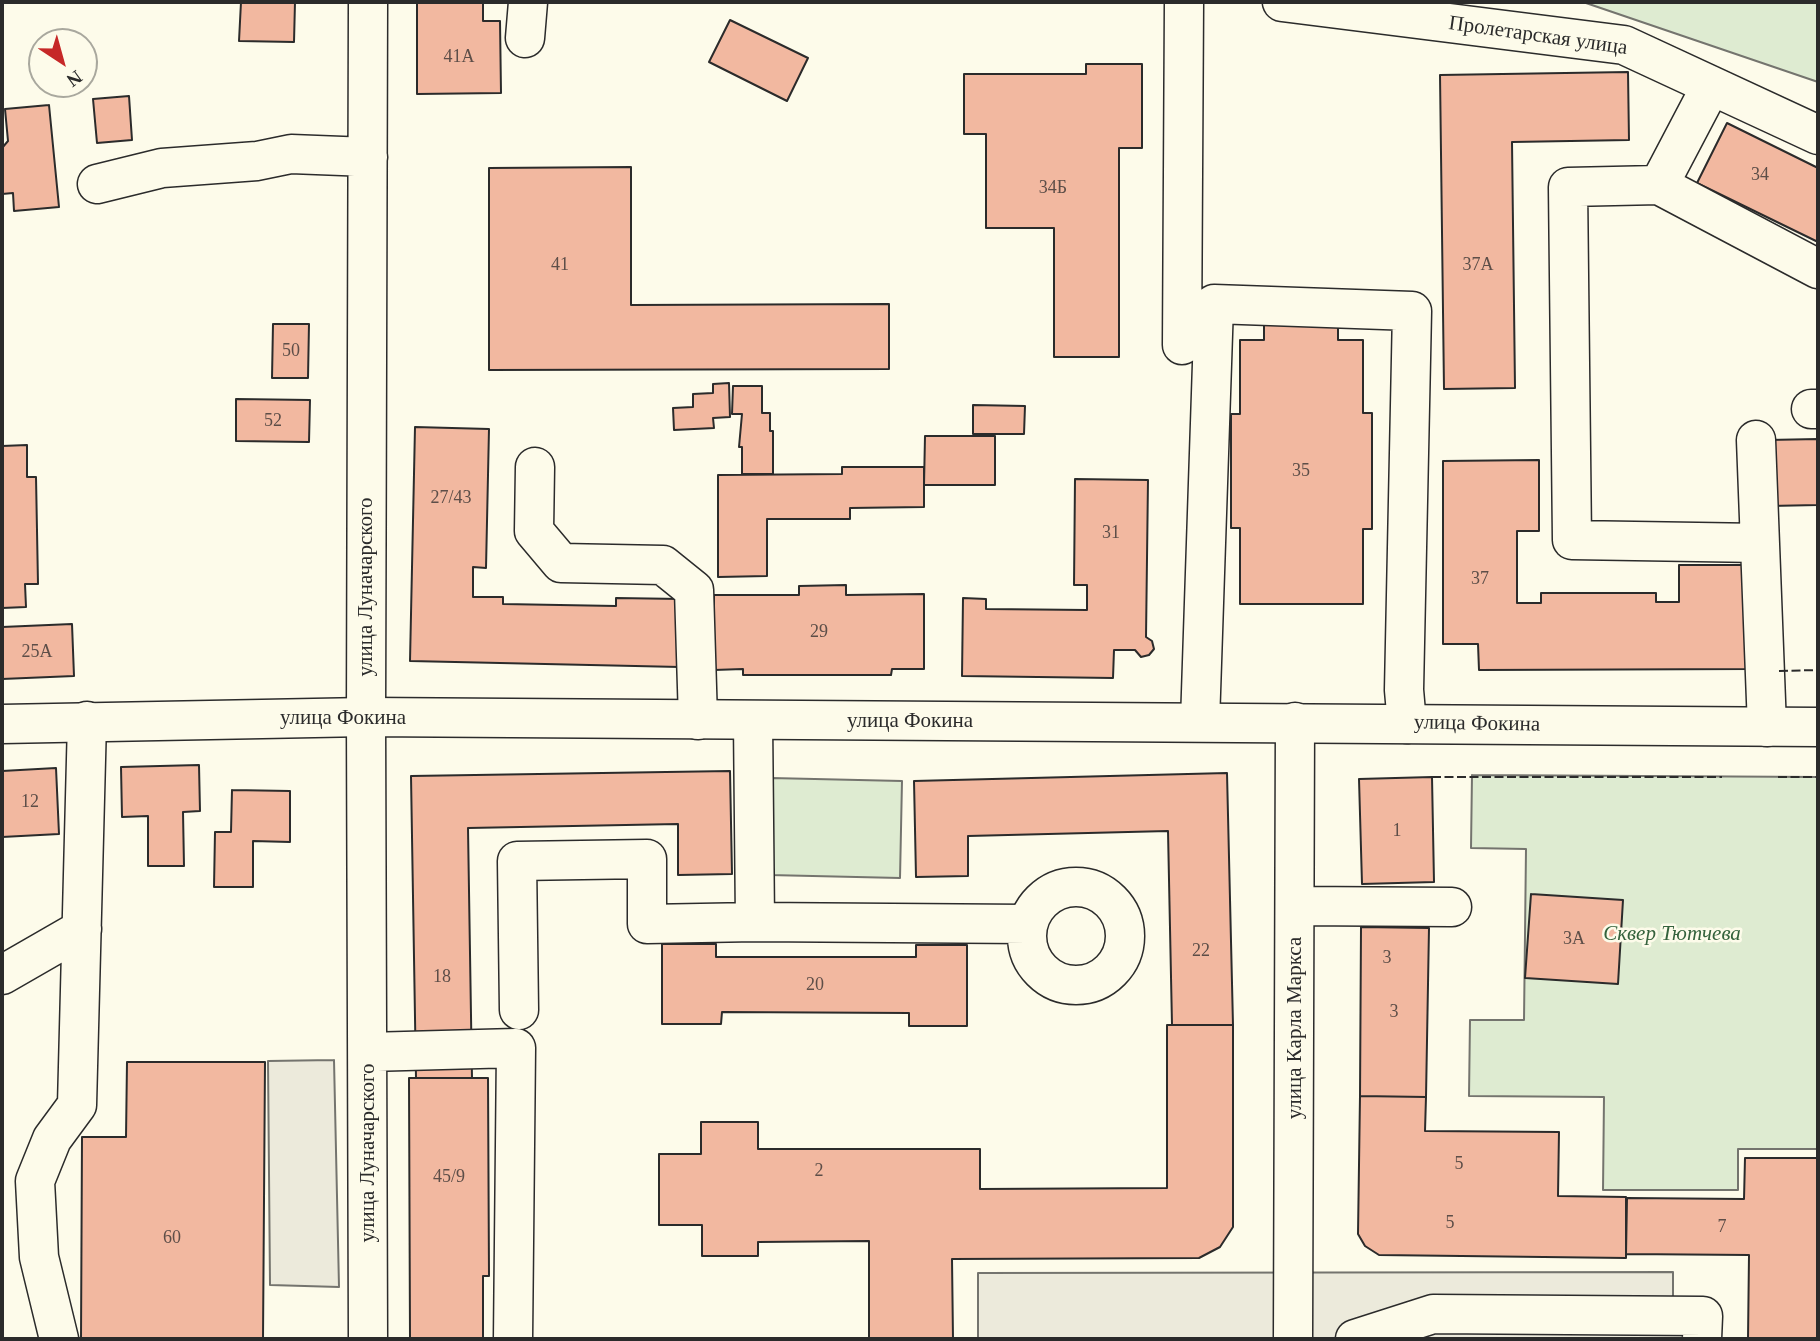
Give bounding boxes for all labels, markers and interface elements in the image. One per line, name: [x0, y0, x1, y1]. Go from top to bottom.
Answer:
street label: Пролетарская улица: [1447, 11, 1629, 61]
north arrow: [28, 28, 98, 98]
house number: 41А: [444, 46, 474, 68]
text: N: [63, 66, 86, 91]
house number: 34: [1751, 164, 1769, 186]
house number: 34Б: [1039, 177, 1067, 199]
house number: 41: [551, 254, 569, 276]
house number: 37А: [1463, 254, 1493, 276]
house number: 50: [282, 340, 300, 362]
house number: 52: [264, 410, 282, 432]
house number: 35: [1292, 460, 1310, 482]
house number: 27/43: [430, 487, 472, 509]
street label: улица Луначарского: [353, 498, 379, 676]
house number: 31: [1102, 522, 1120, 544]
house number: 37: [1471, 568, 1489, 590]
house number: 29: [810, 621, 828, 643]
house number: 25А: [22, 641, 52, 663]
street label: улица Фокина: [280, 705, 406, 731]
street label: улица Фокина: [847, 708, 973, 734]
street label: улица Фокина: [1414, 710, 1540, 738]
house number: 12: [21, 791, 39, 813]
house number: 1: [1392, 820, 1402, 842]
park label: Сквер Тютчева: [1603, 921, 1741, 947]
house number: 3А: [1563, 928, 1585, 950]
street label: улица Карла Маркса: [1282, 937, 1308, 1119]
house number: 22: [1192, 940, 1210, 962]
house number: 3: [1382, 947, 1392, 969]
house number: 18: [433, 966, 451, 988]
house number: 20: [806, 974, 824, 996]
house number: 3: [1390, 1001, 1398, 1023]
street label: улица Луначарского: [355, 1064, 381, 1242]
house number: 5: [1454, 1153, 1464, 1175]
house number: 2: [814, 1160, 824, 1182]
house number: 45/9: [433, 1166, 465, 1188]
house number: 5: [1446, 1212, 1454, 1234]
house number: 7: [1718, 1216, 1726, 1238]
house number: 60: [163, 1227, 181, 1249]

